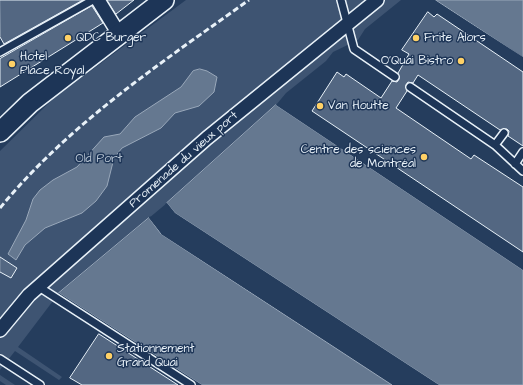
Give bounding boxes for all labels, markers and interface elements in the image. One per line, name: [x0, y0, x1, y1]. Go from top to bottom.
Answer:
place label: QDC Burger: [76, 31, 146, 45]
place label: Frite Alors: [424, 31, 486, 45]
marker: QDC Burger: [63, 33, 73, 43]
marker: Frite Alors: [411, 33, 421, 43]
place label: Hotel Place Royal: [20, 50, 84, 78]
place label: O'Quai Bistro: [381, 54, 453, 68]
marker: O'Quai Bistro: [456, 56, 466, 66]
marker: Hotel Place Royal: [7, 59, 17, 69]
place label: Van Houtte: [328, 99, 389, 113]
marker: Van Houtte: [315, 101, 325, 111]
street label: Promenade du vieux port: [127, 109, 241, 211]
place label: Centre des sciences de Montréal: [301, 143, 416, 171]
park label: Old Port: [76, 152, 122, 166]
marker: Centre des sciences de Montréal: [419, 152, 429, 162]
place label: Stationnement Grand Quai: [117, 342, 194, 370]
marker: Stationnement Grand Quai: [104, 351, 114, 361]

